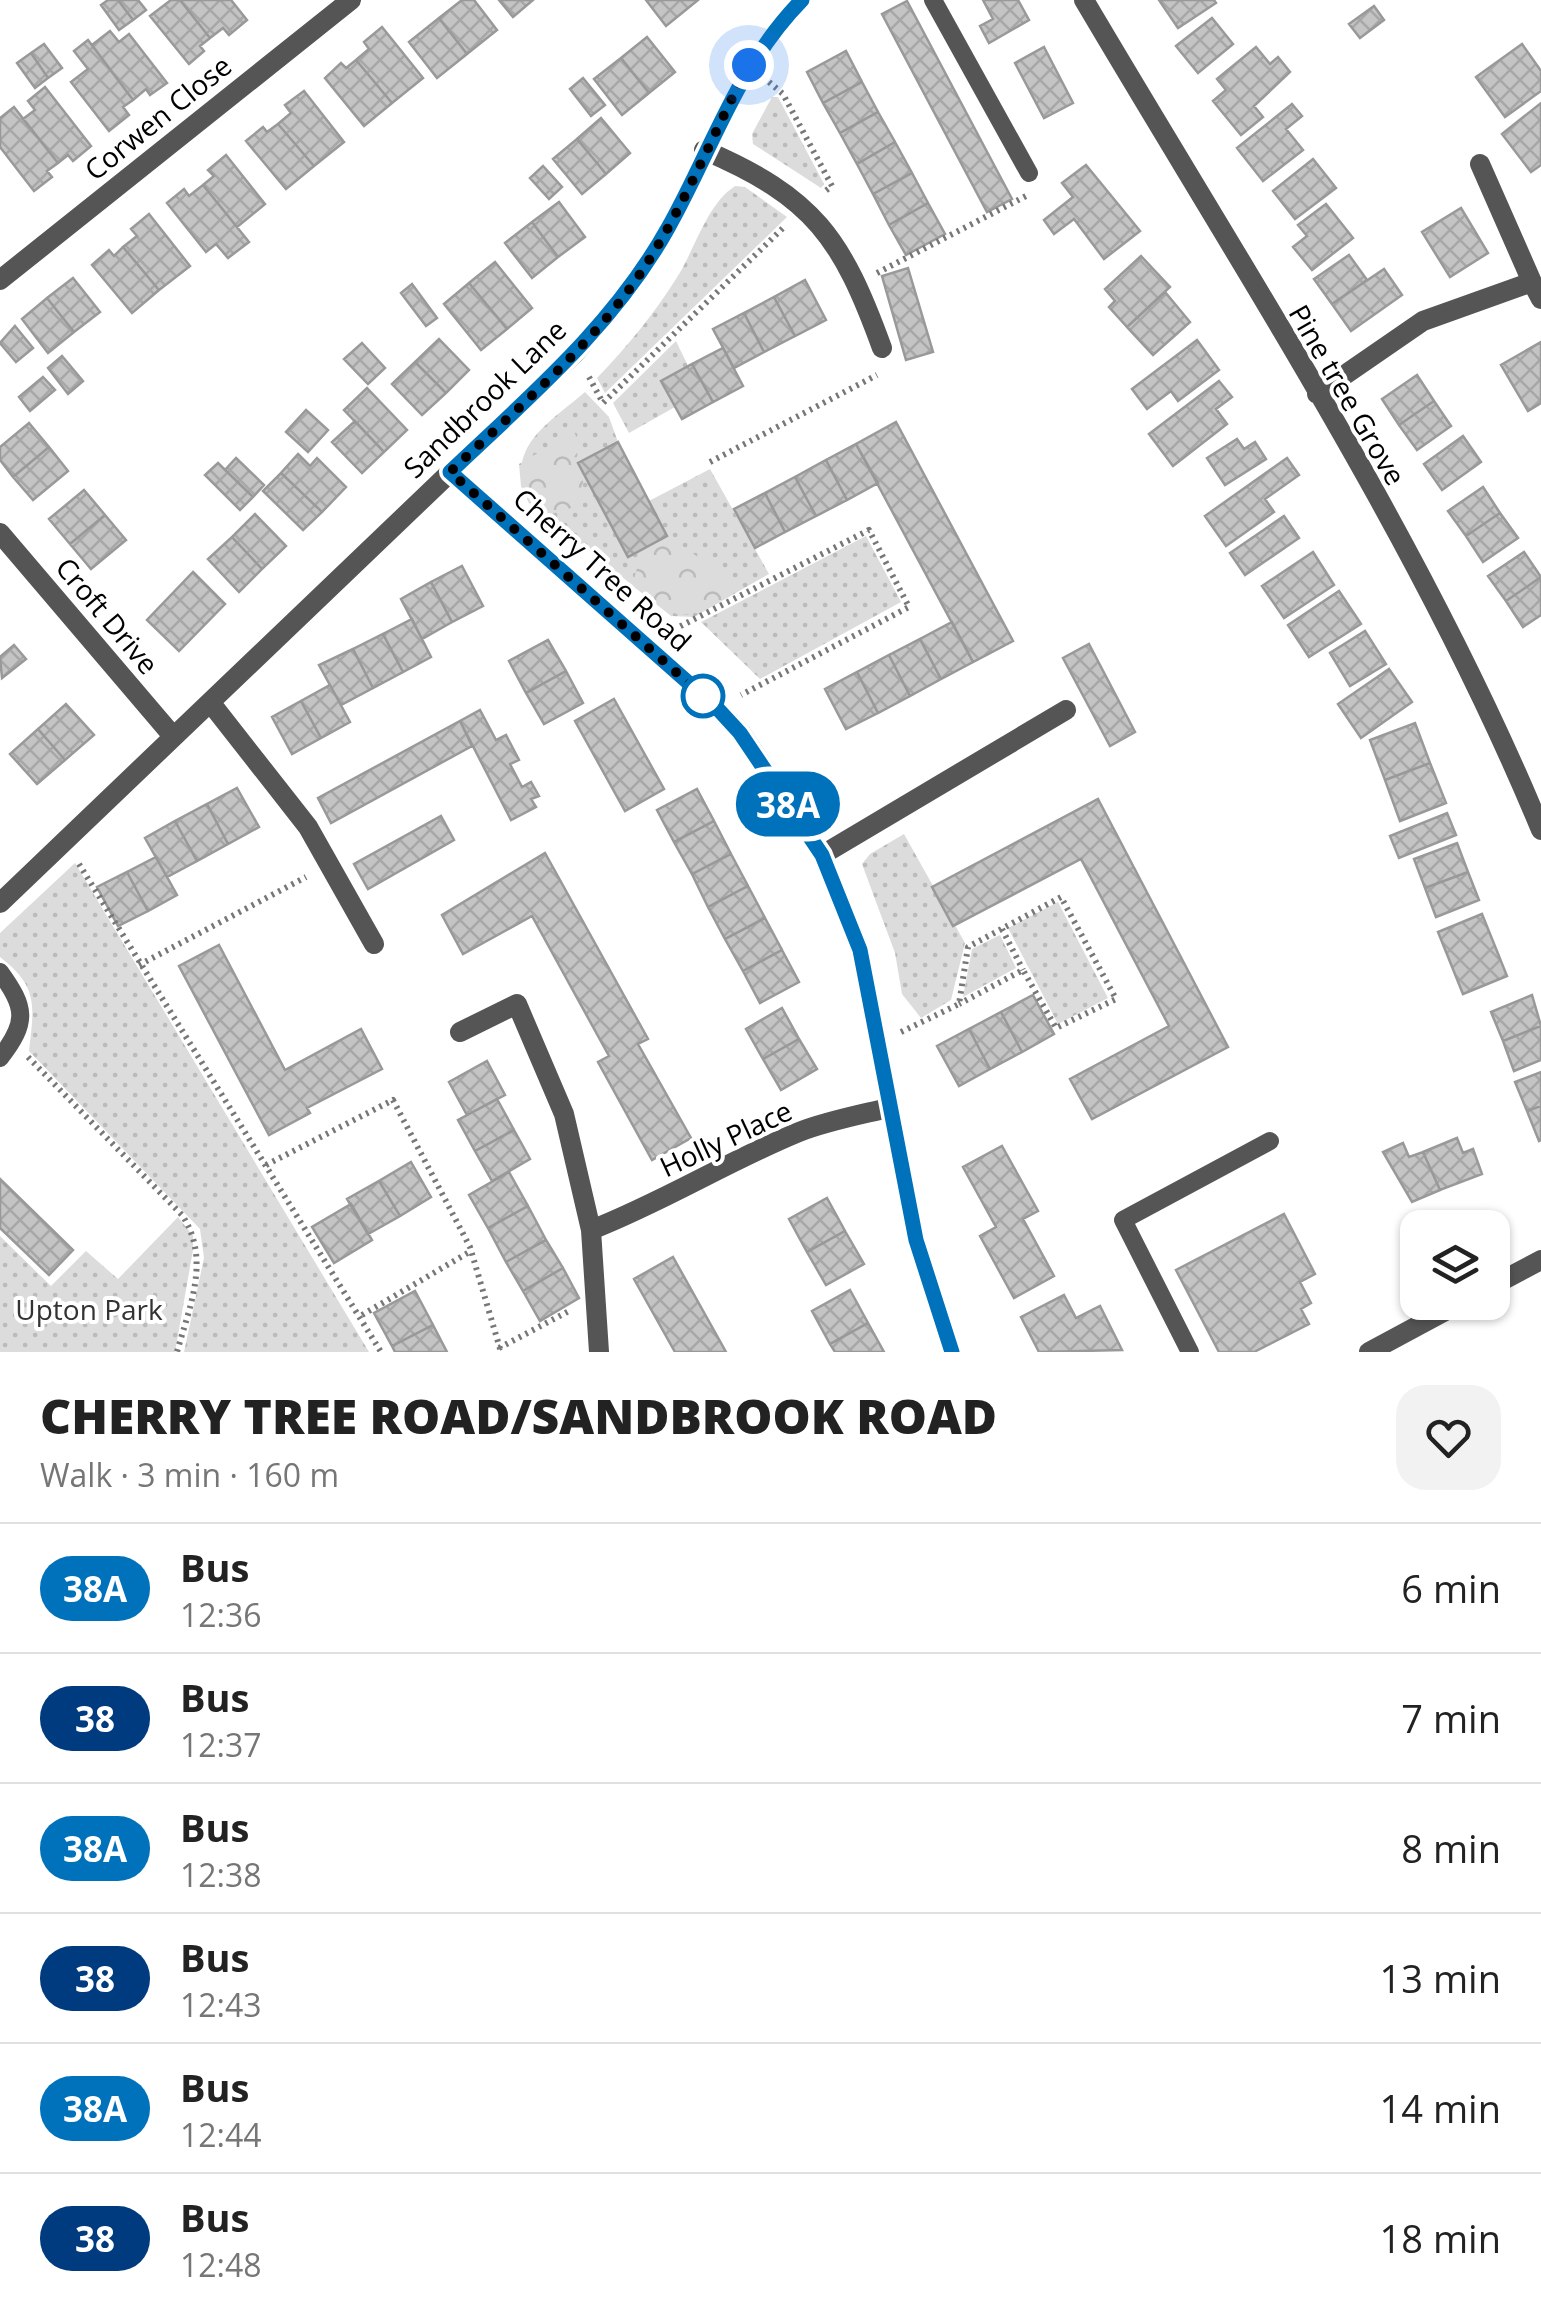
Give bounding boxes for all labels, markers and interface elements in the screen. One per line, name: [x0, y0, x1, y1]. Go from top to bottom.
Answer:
your location: [724, 40, 774, 90]
street label: Corwen Close: [76, 46, 239, 188]
street label: Pine tree Grove: [1281, 297, 1415, 492]
street label: Sandbrook Lane: [395, 311, 574, 486]
street label: Cherry Tree Road: [506, 479, 700, 659]
street label: Croft Drive: [48, 549, 168, 682]
unlabelled marker: [682, 675, 724, 717]
line badge: 38A: [730, 772, 846, 836]
text: 38A: [756, 781, 820, 828]
street label: Holly Place: [653, 1091, 798, 1185]
map controls: [1400, 1210, 1510, 1320]
button: layers: [1400, 1210, 1510, 1320]
park label: Upton Park: [15, 1290, 163, 1328]
text: CHERRY TREE ROAD/SANDBROOK ROAD: [40, 1383, 997, 1448]
button: heart: [1396, 1385, 1501, 1490]
text: Walk · 3 min · 160 m: [40, 1453, 339, 1496]
text: Bus: [180, 1541, 249, 1593]
text: 6 min: [1401, 1562, 1501, 1614]
text: 38A: [63, 1565, 127, 1612]
text: 12:36: [180, 1593, 262, 1636]
text: Bus: [180, 1671, 249, 1723]
text: 7 min: [1401, 1692, 1501, 1744]
text: 38: [75, 1695, 115, 1742]
text: 12:37: [180, 1723, 262, 1766]
text: Bus: [180, 1801, 249, 1853]
text: 8 min: [1401, 1822, 1501, 1874]
text: 38A: [63, 1825, 127, 1872]
text: 12:38: [180, 1853, 262, 1896]
text: Bus: [180, 1931, 249, 1983]
text: 13 min: [1380, 1952, 1501, 2004]
text: 38: [75, 1955, 115, 2002]
text: 12:43: [180, 1983, 262, 2026]
text: Bus: [180, 2061, 249, 2113]
text: 14 min: [1380, 2082, 1501, 2134]
text: 38A: [63, 2085, 127, 2132]
text: 12:44: [180, 2113, 262, 2156]
text: Bus: [180, 2191, 249, 2243]
text: 18 min: [1380, 2212, 1501, 2264]
text: 38: [75, 2215, 115, 2262]
text: 12:48: [180, 2243, 262, 2286]

